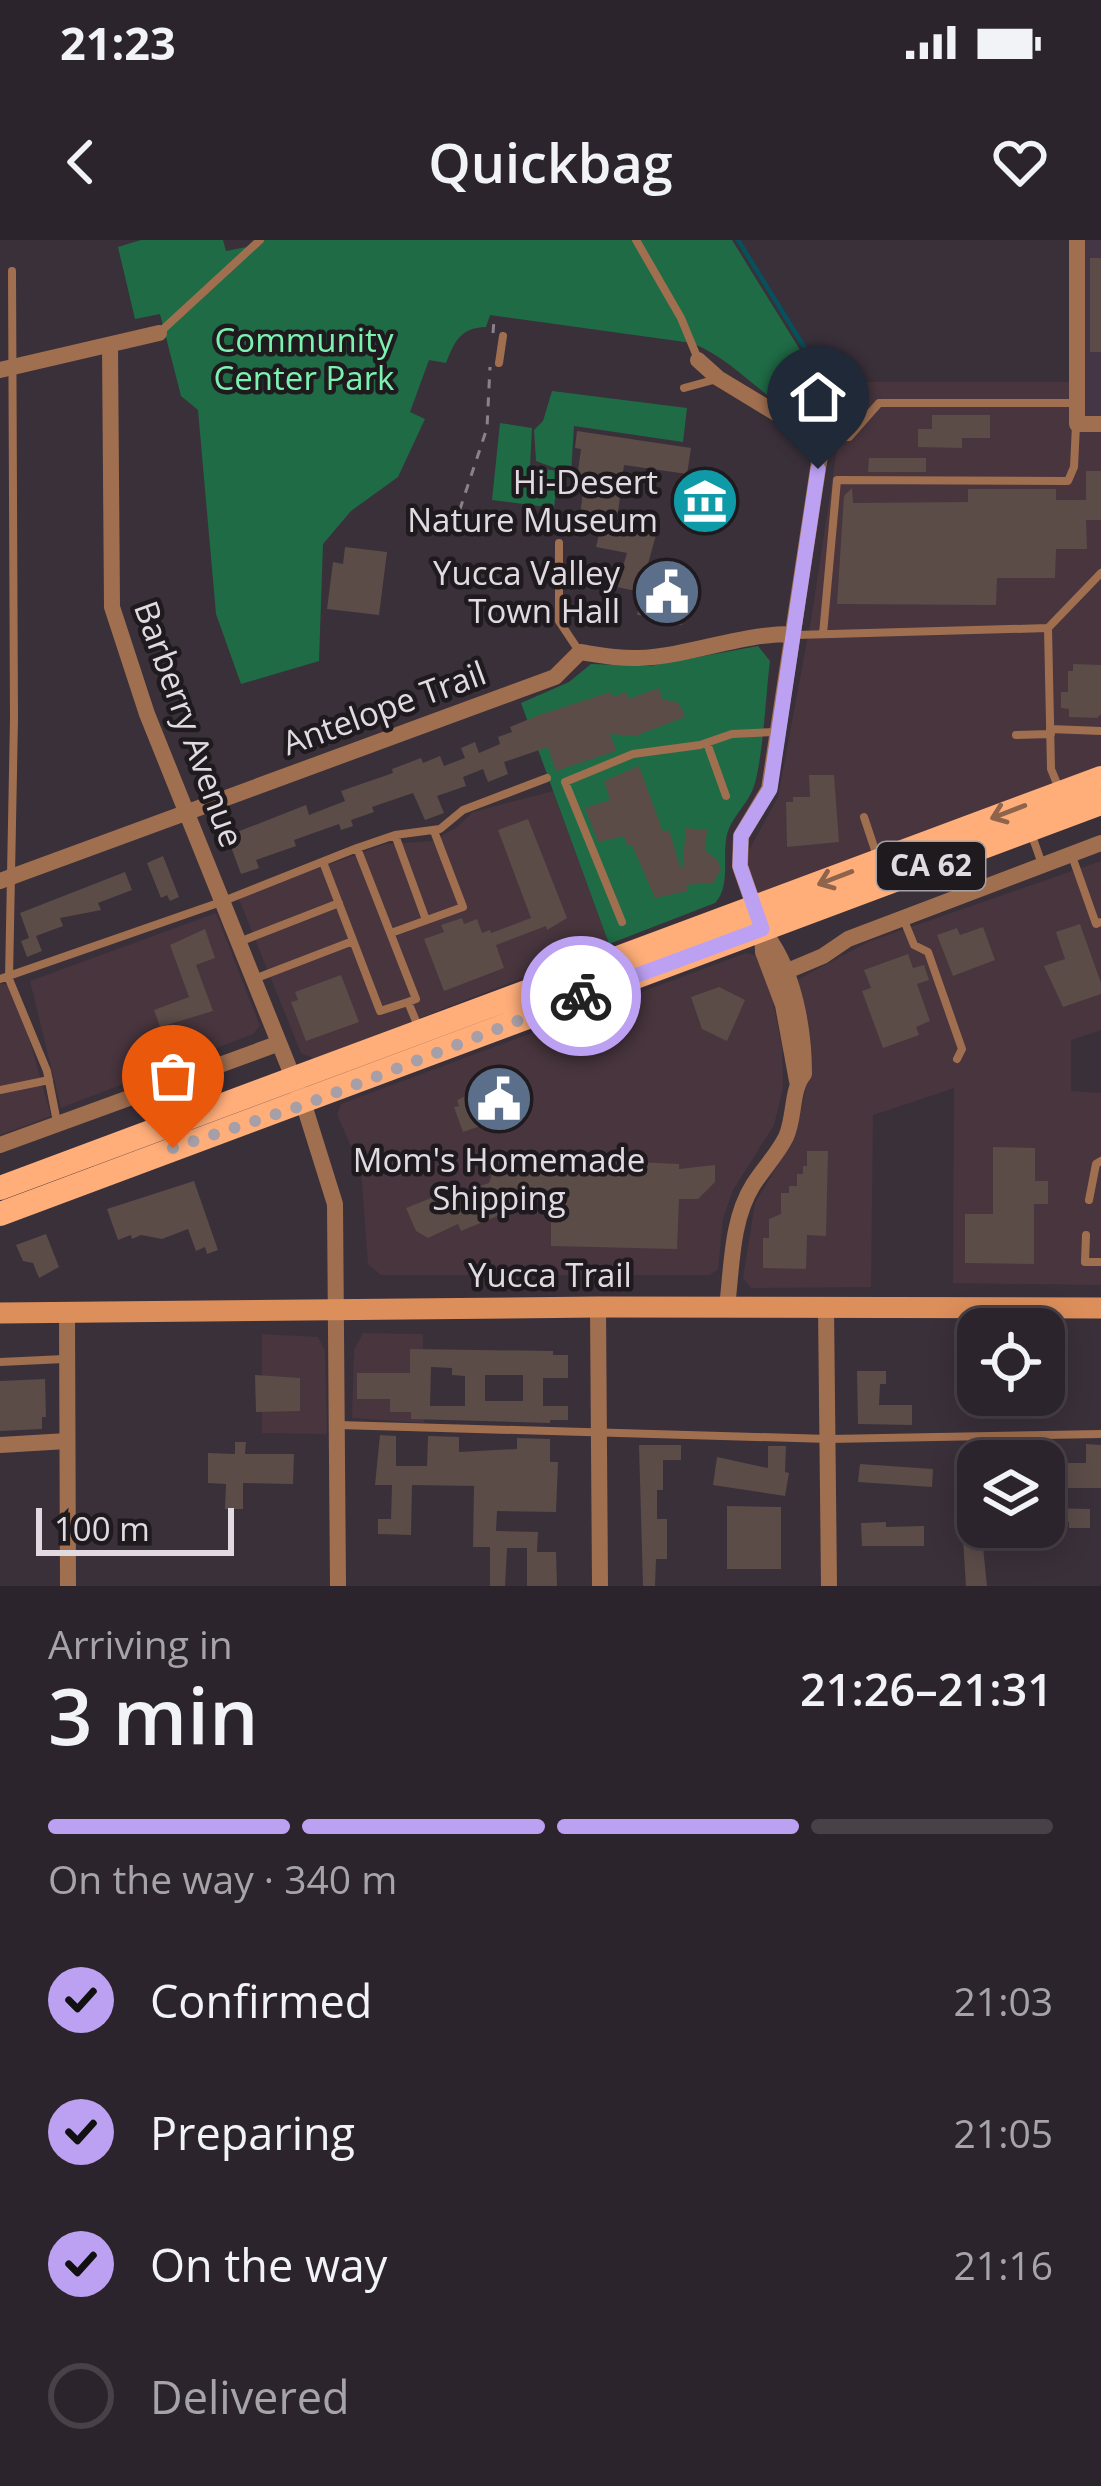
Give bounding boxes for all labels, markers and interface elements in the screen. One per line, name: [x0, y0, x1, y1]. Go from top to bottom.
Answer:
text: 21:23: [60, 12, 176, 73]
text: Quickbag: [428, 125, 673, 199]
icon: back: [48, 129, 114, 195]
icon: heart: [987, 129, 1053, 195]
park label: Community Center Park: [214, 317, 395, 400]
pin: [767, 346, 869, 469]
icon: home: [785, 364, 851, 430]
place label: Hi-Desert Nature Museum: [407, 459, 658, 542]
museum icon: Hi-Desert Nature Museum: [670, 466, 740, 536]
place label: Yucca Valley Town Hall: [433, 550, 620, 633]
public building icon: Yucca Valley Town Hall: [632, 557, 702, 627]
street label: Barberry Avenue: [124, 595, 255, 853]
street label: Antelope Trail: [276, 650, 492, 765]
one-way arrow: [991, 803, 1028, 825]
road number: CA 62: [877, 842, 985, 890]
one-way arrow: [817, 868, 854, 890]
courier: [521, 936, 641, 1056]
icon: bike: [548, 963, 614, 1029]
pin: [122, 1025, 224, 1148]
icon: bag: [140, 1043, 206, 1109]
public building icon: Mom's Homemade Shipping: [464, 1064, 534, 1134]
place label: Mom's Homemade Shipping: [353, 1137, 645, 1220]
street label: Yucca Trail: [468, 1252, 632, 1297]
map controls: [957, 1308, 1065, 1548]
button: locate: [957, 1308, 1065, 1416]
button: layers: [957, 1440, 1065, 1548]
scale bar: [36, 1502, 234, 1555]
text: 100 m: [54, 1506, 150, 1551]
text: Arriving in: [48, 1617, 233, 1670]
text: 21:26–21:31: [800, 1658, 1053, 1719]
text: 3 min: [48, 1662, 259, 1768]
text: On the way · 340 m: [48, 1852, 397, 1905]
icon: check: [48, 1967, 114, 2033]
text: Confirmed: [150, 1970, 372, 2031]
text: 21:03: [954, 1974, 1053, 2027]
icon: check: [48, 2099, 114, 2165]
text: Preparing: [150, 2102, 355, 2163]
text: 21:05: [954, 2106, 1053, 2159]
icon: check: [48, 2231, 114, 2297]
text: On the way: [150, 2234, 387, 2295]
text: 21:16: [954, 2238, 1053, 2291]
text: Delivered: [150, 2366, 350, 2427]

